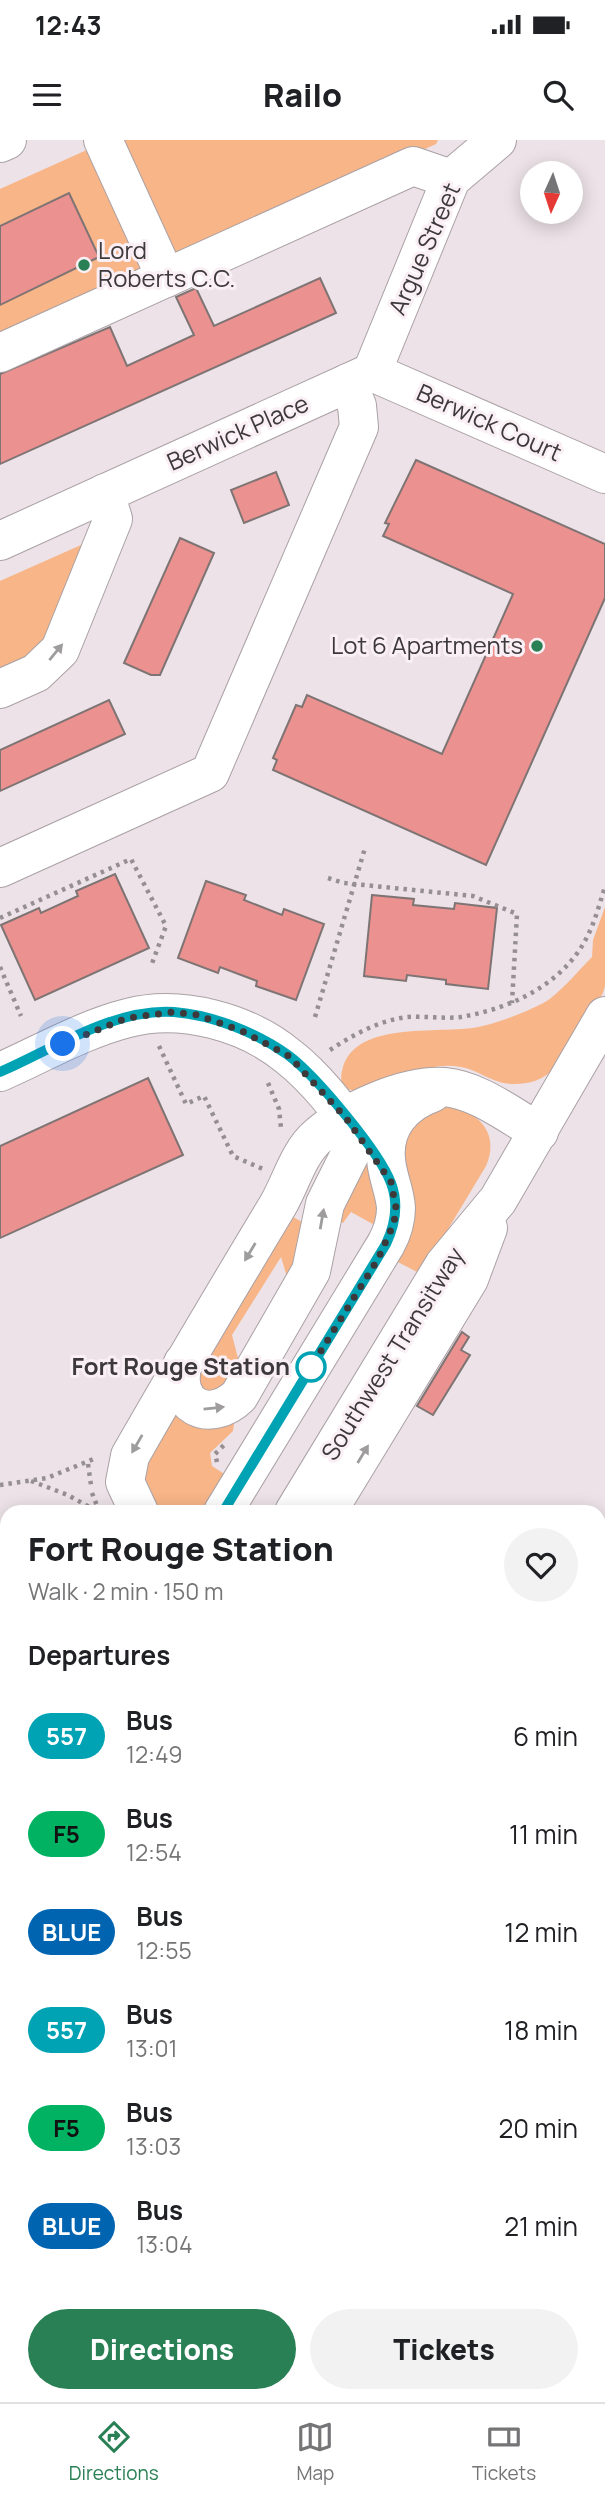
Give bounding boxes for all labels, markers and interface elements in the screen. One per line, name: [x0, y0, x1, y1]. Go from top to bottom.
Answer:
text: 12:43: [35, 7, 102, 43]
text: Railo: [263, 73, 342, 117]
icon: menu: [28, 76, 66, 114]
icon: search: [539, 76, 577, 114]
north arrow: [520, 161, 583, 224]
map controls: [520, 161, 583, 224]
street label: Argue Street: [380, 177, 467, 320]
place label: Lord Roberts C.C.: [98, 233, 235, 294]
marker: Lord Roberts C.C.: [76, 257, 92, 273]
street label: Berwick Court: [412, 375, 567, 468]
street label: Berwick Place: [161, 386, 313, 478]
place label: Lot 6 Apartments: [331, 628, 523, 661]
marker: Lot 6 Apartments: [529, 638, 545, 654]
one-way arrow: [48, 644, 63, 662]
your location: [45, 1026, 80, 1061]
one-way arrow: [317, 1208, 328, 1230]
street label: Southwest Transitway: [313, 1240, 471, 1466]
one-way arrow: [243, 1242, 256, 1261]
place label: Fort Rouge Station: [72, 1349, 290, 1382]
marker: Fort Rouge Station: [296, 1352, 326, 1382]
one-way arrow: [203, 1402, 225, 1413]
one-way arrow: [131, 1434, 143, 1453]
one-way arrow: [356, 1444, 369, 1463]
text: Fort Rouge Station: [28, 1526, 334, 1571]
button: heart: [504, 1528, 578, 1602]
text: Walk · 2 min · 150 m: [28, 1575, 224, 1607]
text: Departures: [28, 1637, 170, 1673]
text: Bus: [126, 1702, 173, 1738]
text: 6 min: [513, 1718, 578, 1754]
text: 557: [46, 1719, 87, 1752]
text: 12:49: [126, 1738, 183, 1770]
text: Bus: [126, 1800, 173, 1836]
text: 11 min: [509, 1816, 578, 1852]
text: F5: [53, 1817, 80, 1850]
text: 12:54: [126, 1836, 182, 1868]
text: Bus: [136, 1898, 183, 1934]
text: 12 min: [504, 1914, 578, 1950]
text: BLUE: [42, 1915, 101, 1948]
text: 12:55: [136, 1934, 192, 1966]
text: Bus: [126, 1996, 173, 2032]
text: 18 min: [504, 2012, 578, 2048]
text: 557: [46, 2013, 87, 2046]
text: 13:01: [126, 2032, 178, 2064]
text: Bus: [126, 2094, 173, 2130]
text: 20 min: [499, 2110, 578, 2146]
text: F5: [53, 2111, 80, 2144]
text: 13:03: [126, 2130, 181, 2162]
text: Bus: [136, 2192, 183, 2228]
text: 21 min: [504, 2208, 578, 2244]
text: BLUE: [42, 2209, 101, 2242]
text: 13:04: [136, 2228, 192, 2260]
button: Directions: [28, 2309, 296, 2389]
button: Tickets: [310, 2309, 578, 2389]
tab: Directions: [69, 2418, 159, 2486]
tab: Map: [296, 2418, 334, 2486]
tab: Tickets: [472, 2418, 536, 2486]

